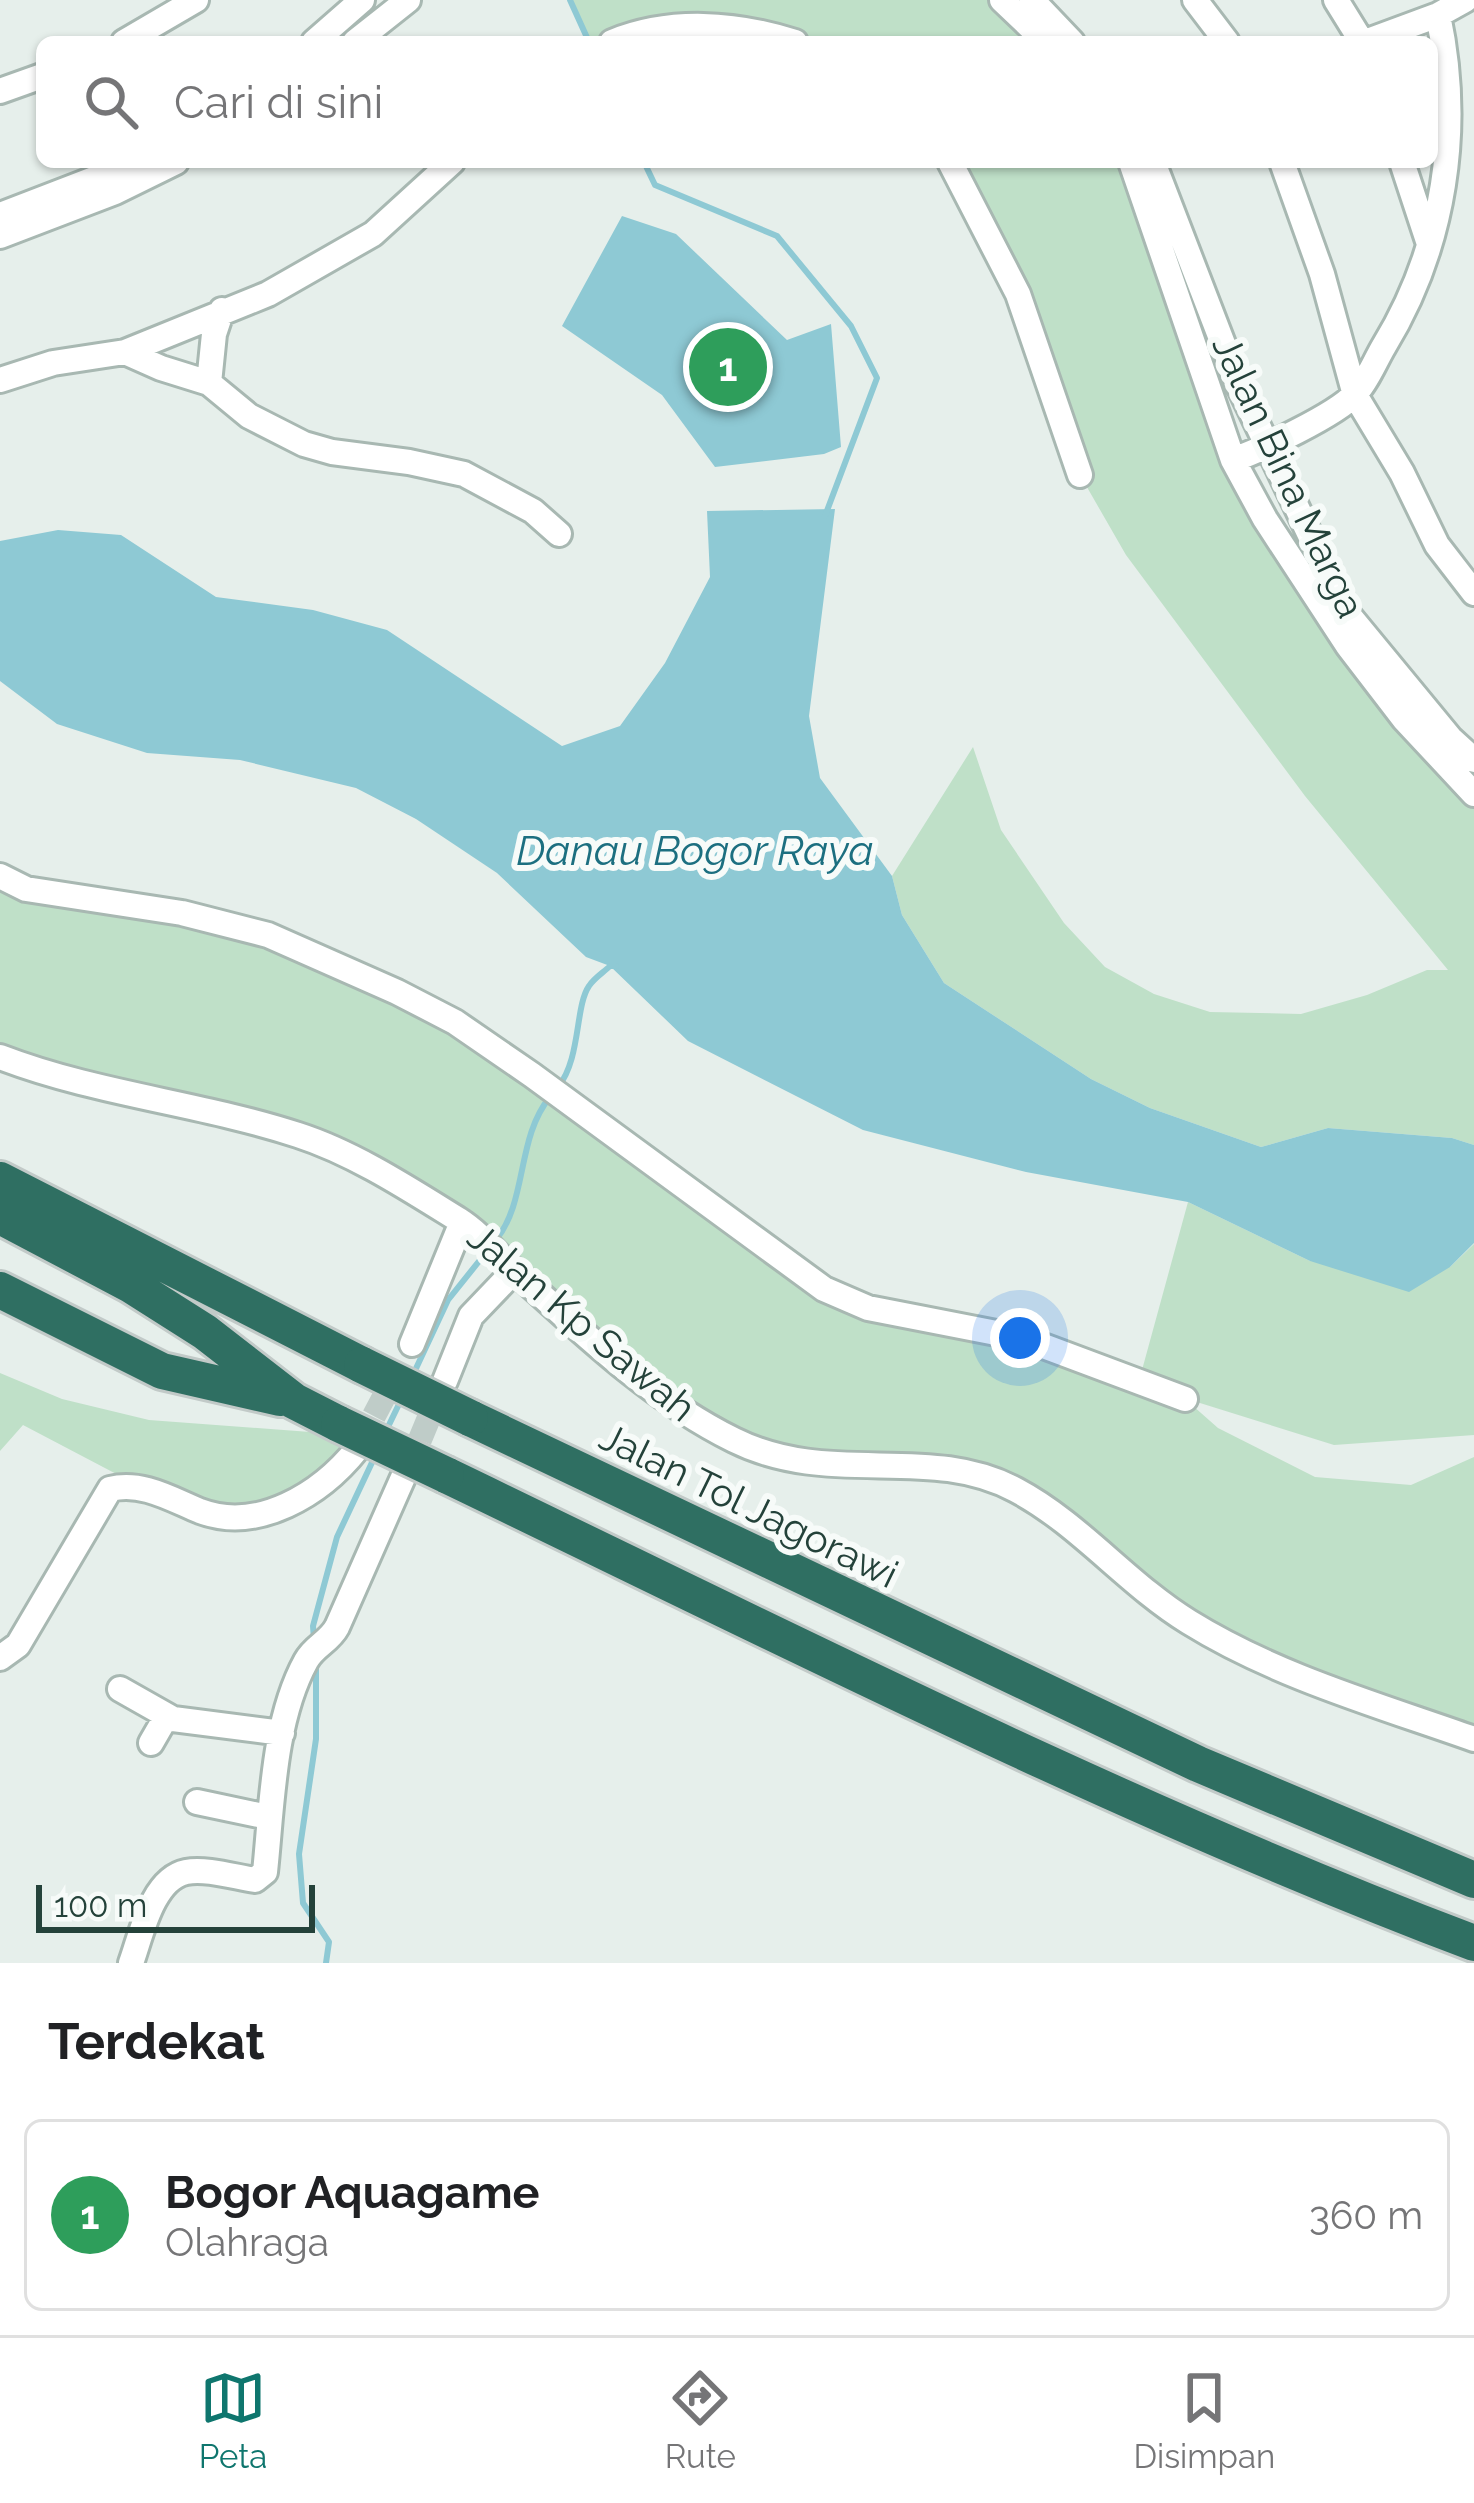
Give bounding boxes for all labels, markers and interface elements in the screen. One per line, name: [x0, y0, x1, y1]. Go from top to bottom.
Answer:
search box: [36, 36, 1438, 168]
icon: search: [78, 69, 144, 135]
text: Cari di sini: [174, 76, 383, 129]
pin: 1: [689, 322, 767, 412]
street label: Jalan Bina Marga: [1203, 327, 1375, 625]
water label: Danau Bogor Raya: [516, 826, 874, 875]
street label: Jalan Kp Sawah: [459, 1213, 705, 1431]
your location: [990, 1308, 1050, 1368]
street label: Jalan Tol Jagorawi: [593, 1413, 905, 1597]
scale bar: [36, 1879, 315, 1932]
text: 100 m: [54, 1886, 147, 1925]
text: Terdekat: [48, 2011, 265, 2071]
text: Bogor Aquagame: [165, 2166, 539, 2219]
text: 1: [80, 2192, 100, 2238]
text: 360 m: [1309, 2192, 1423, 2238]
text: Olahraga: [165, 2219, 329, 2265]
tab: Peta: [199, 2365, 267, 2476]
tab: Rute: [665, 2365, 736, 2476]
tab: Disimpan: [1133, 2365, 1275, 2476]

